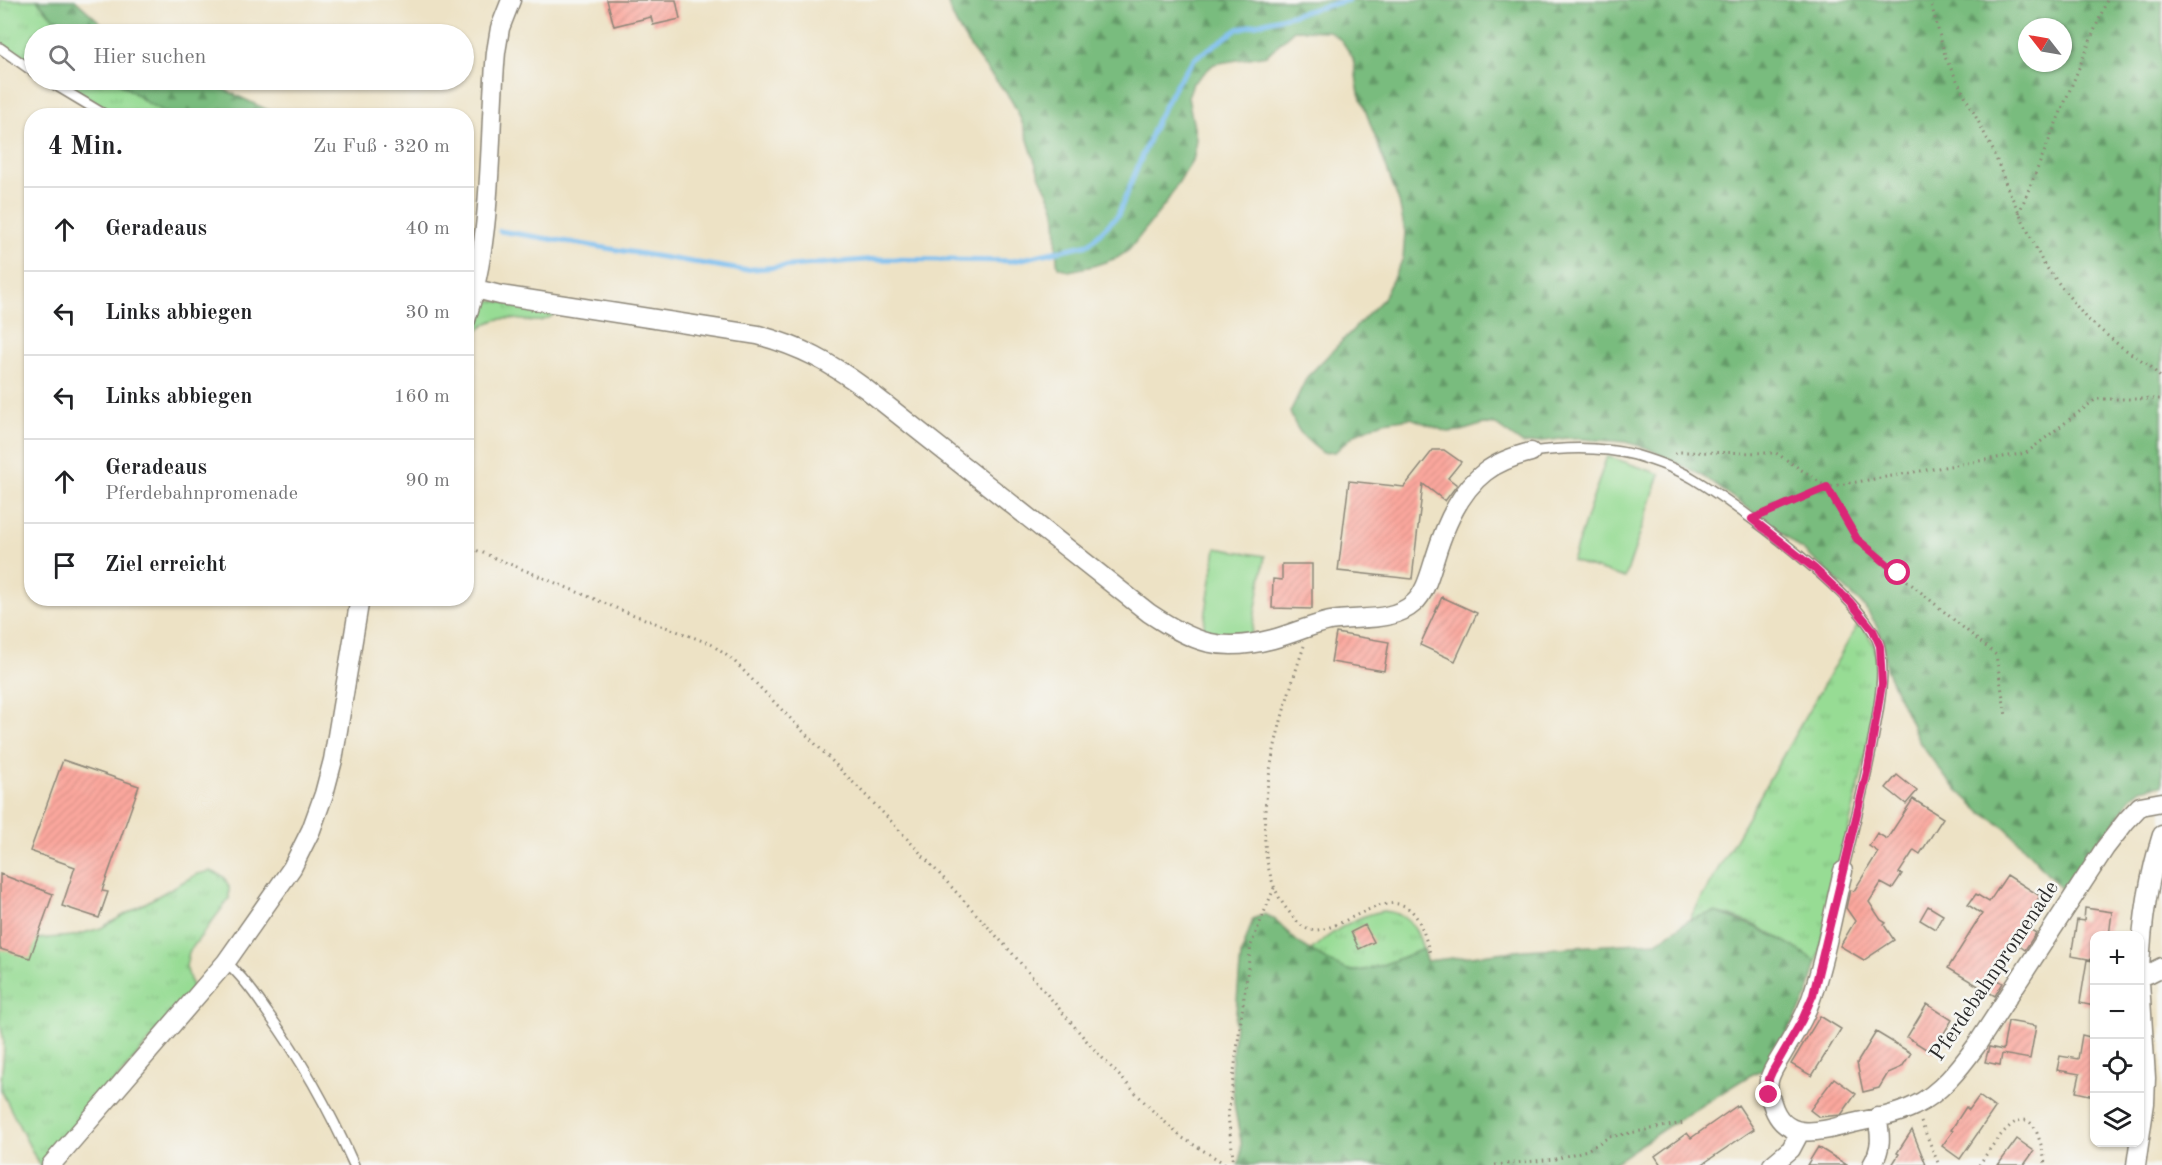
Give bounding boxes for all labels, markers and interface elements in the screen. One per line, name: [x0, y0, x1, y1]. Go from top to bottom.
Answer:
north arrow: [2018, 18, 2072, 72]
search box: [24, 24, 474, 90]
icon: search: [45, 41, 78, 74]
text: Hier suchen: [93, 46, 206, 68]
text: 4 Min.: [48, 134, 123, 160]
text: Zu Fuß · 320 m: [313, 137, 450, 157]
icon: ahead: [48, 213, 81, 246]
text: Geradeaus: [105, 218, 207, 240]
text: 40 m: [405, 219, 450, 239]
icon: left: [48, 297, 81, 330]
text: Links abbiegen: [105, 302, 253, 324]
text: 30 m: [405, 303, 450, 323]
icon: left: [48, 381, 81, 414]
text: Links abbiegen: [105, 386, 253, 408]
text: 160 m: [394, 387, 450, 407]
text: Geradeaus: [105, 457, 207, 479]
icon: ahead: [48, 465, 81, 498]
text: 90 m: [405, 471, 450, 491]
text: Pferdebahnpromenade: [105, 484, 298, 504]
icon: arrive: [48, 549, 81, 582]
text: Ziel erreicht: [105, 554, 226, 576]
route start: [1884, 559, 1910, 585]
street label: Pferdebahnpromenade: [1926, 877, 2063, 1065]
map controls: [2090, 931, 2144, 1147]
button: +: [2090, 931, 2144, 985]
button: −: [2090, 985, 2144, 1039]
button: locate: [2090, 1039, 2144, 1093]
route end: [1755, 1081, 1781, 1107]
button: layers: [2090, 1093, 2144, 1147]

